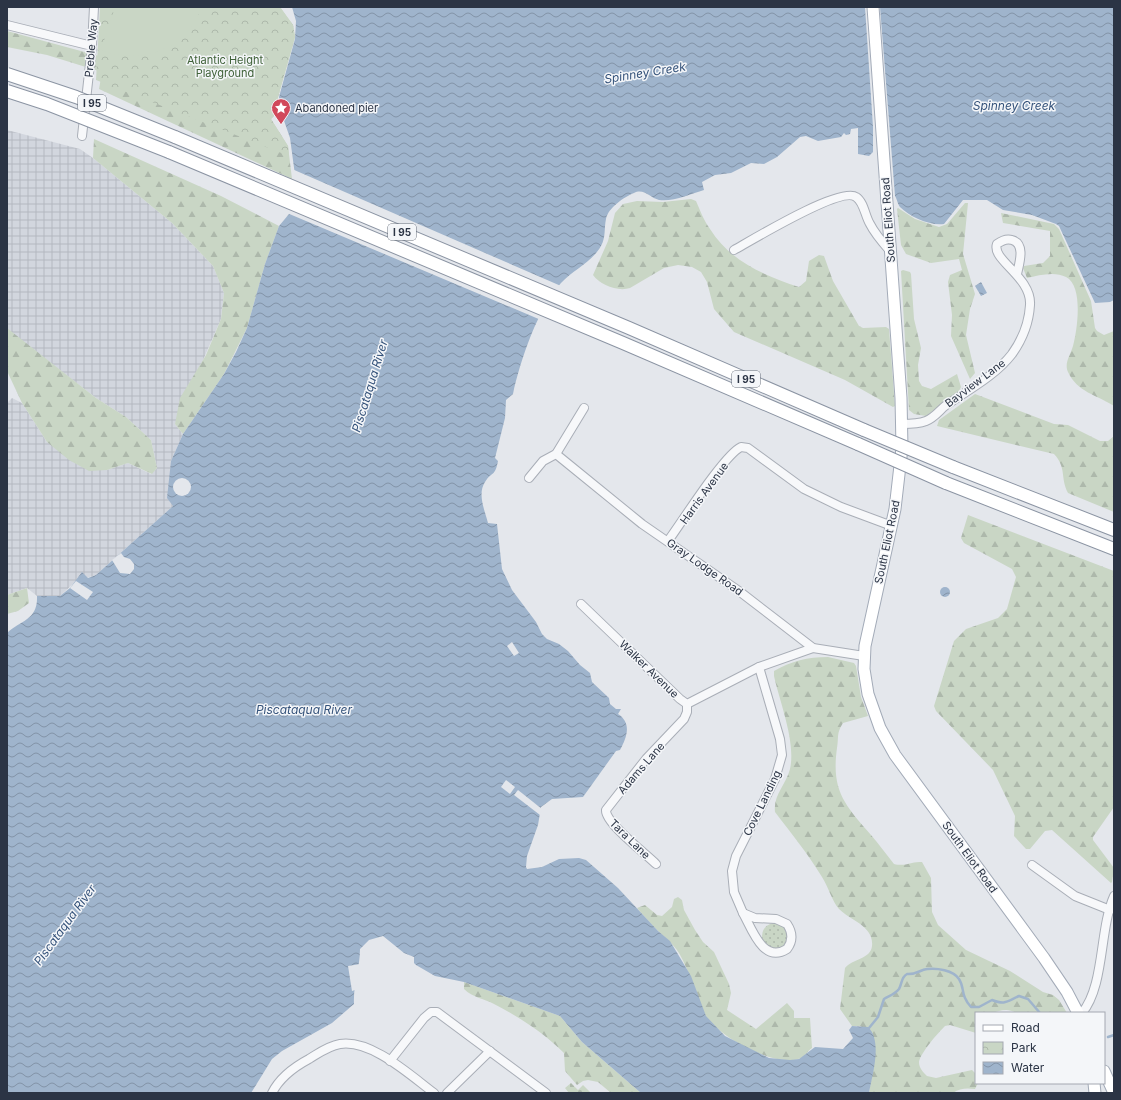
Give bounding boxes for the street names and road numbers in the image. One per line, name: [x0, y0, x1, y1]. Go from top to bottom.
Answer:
street label: Preble Way: [81, 18, 101, 78]
road number: I 95: [78, 95, 106, 111]
street label: South Eliot Road: [878, 177, 898, 263]
road number: I 95: [388, 224, 416, 240]
street label: Bayview Lane: [942, 356, 1008, 410]
road number: I 95: [732, 371, 760, 387]
street label: Harris Avenue: [677, 459, 731, 527]
street label: South Eliot Road: [871, 499, 903, 585]
street label: Gray Lodge Road: [664, 535, 746, 599]
street label: Walker Avenue: [616, 637, 682, 701]
street label: Adams Lane: [615, 739, 667, 797]
street label: Cove Landing: [740, 768, 784, 838]
street label: Tara Lane: [607, 816, 653, 862]
street label: South Eliot Road: [939, 818, 1001, 896]

